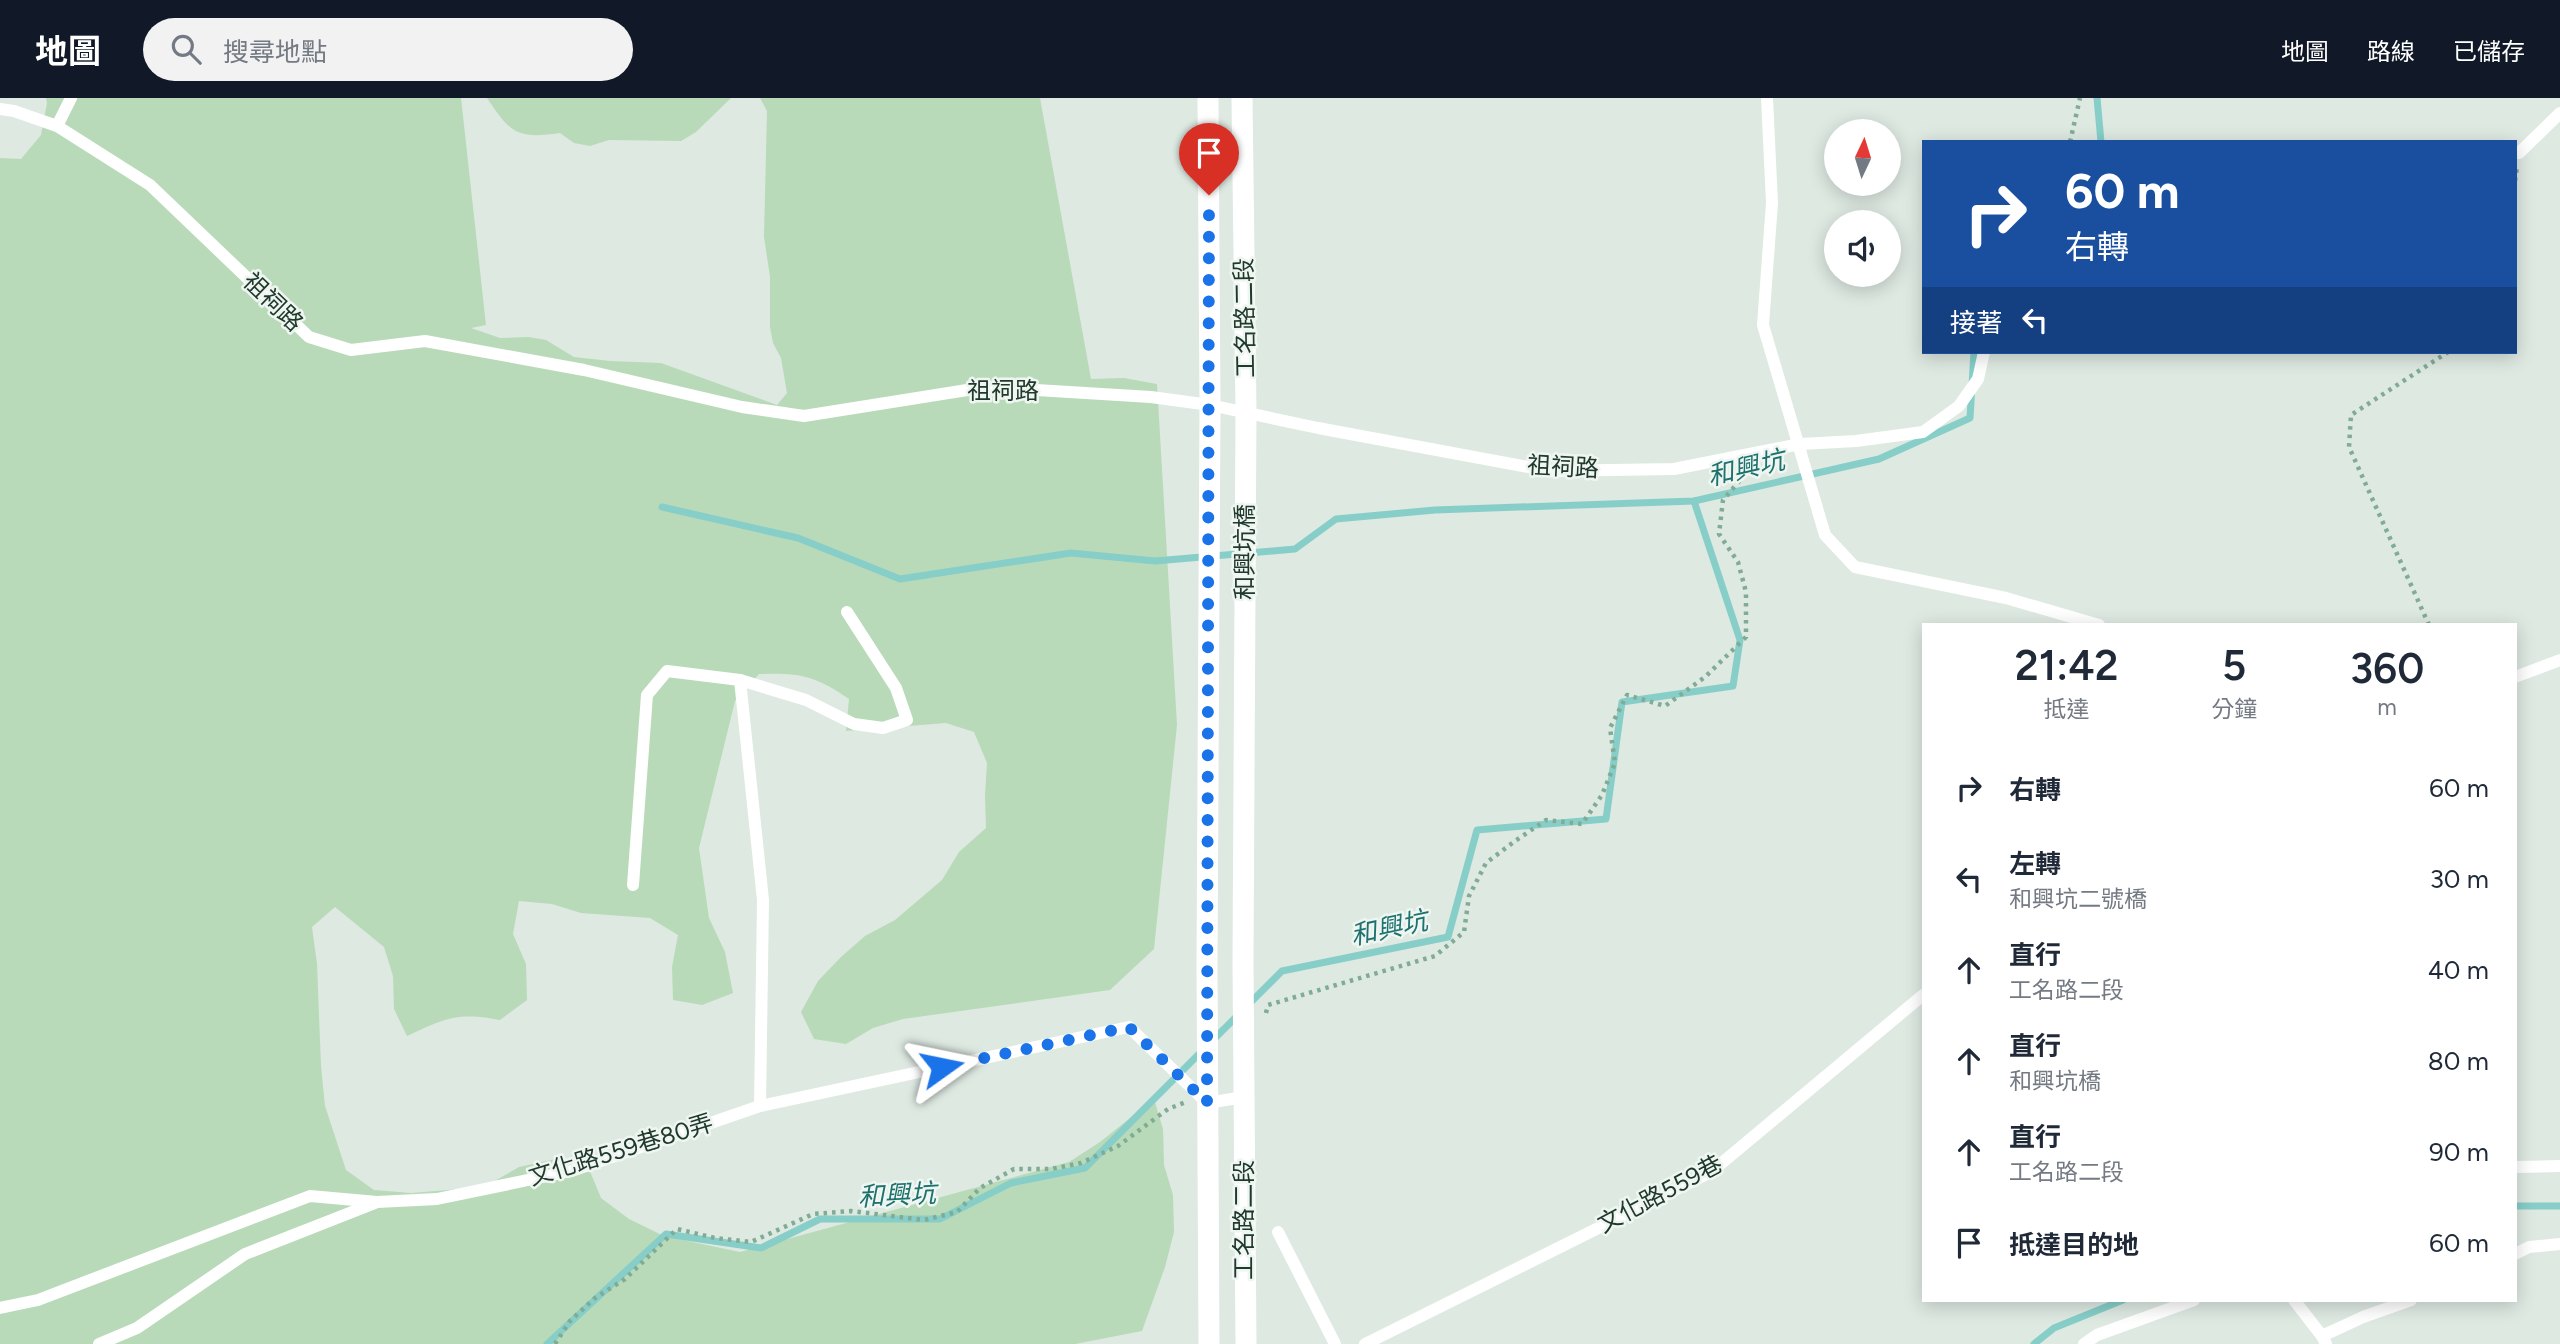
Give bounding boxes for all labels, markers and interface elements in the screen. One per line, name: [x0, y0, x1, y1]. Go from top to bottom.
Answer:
search box: [143, 18, 633, 81]
icon: search: [167, 30, 205, 68]
text: 地圖: [35, 32, 101, 71]
text: 搜尋地點: [223, 36, 327, 68]
text: 地圖: [2281, 37, 2329, 66]
text: 路線: [2367, 37, 2415, 66]
text: 已儲存: [2453, 37, 2525, 66]
north arrow: [1824, 119, 1900, 196]
map controls: [1824, 119, 1901, 287]
pin: [1179, 123, 1239, 195]
icon: arrive: [1190, 134, 1228, 172]
text: 60 m: [2065, 161, 2180, 220]
icon: right: [1950, 168, 2041, 259]
button: sound: [1824, 210, 1901, 287]
text: 右轉: [2065, 228, 2129, 266]
street label: 工名路二段: [1229, 258, 1260, 378]
street label: 祖祠路: [237, 266, 309, 337]
icon: left: [2016, 301, 2054, 339]
text: 接著: [1950, 307, 2002, 339]
street label: 祖祠路: [967, 376, 1039, 405]
water label: 和興坑: [1704, 443, 1791, 492]
street label: 祖祠路: [1526, 450, 1600, 483]
street label: 和興坑橋: [1230, 504, 1259, 600]
text: 21:42: [2015, 640, 2119, 691]
text: 5: [2222, 640, 2246, 691]
text: 360: [2350, 643, 2424, 694]
text: m: [2377, 693, 2397, 721]
text: 抵達: [2044, 695, 2090, 723]
text: 分鐘: [2211, 695, 2257, 723]
icon: right: [1950, 769, 1988, 807]
text: 60 m: [2429, 772, 2489, 804]
text: 右轉: [2009, 774, 2061, 806]
text: 左轉: [2009, 848, 2061, 880]
icon: left: [1950, 860, 1988, 898]
text: 30 m: [2430, 863, 2489, 895]
text: 和興坑二號橋: [2009, 885, 2147, 913]
water label: 和興坑: [1348, 903, 1434, 952]
text: 直行: [2009, 939, 2061, 971]
icon: ahead: [1950, 951, 1988, 989]
text: 40 m: [2428, 954, 2489, 986]
text: 工名路二段: [2009, 976, 2124, 1004]
position arrow: [905, 1030, 979, 1104]
text: 直行: [2009, 1030, 2061, 1062]
icon: ahead: [1950, 1042, 1988, 1080]
text: 80 m: [2428, 1045, 2489, 1077]
text: 和興坑橋: [2009, 1067, 2101, 1095]
street label: 文化路559巷80弄: [525, 1108, 717, 1191]
text: 直行: [2009, 1121, 2061, 1153]
icon: ahead: [1950, 1133, 1988, 1171]
text: 90 m: [2429, 1136, 2489, 1168]
street label: 文化路559巷: [1592, 1149, 1727, 1239]
text: 工名路二段: [2009, 1158, 2124, 1186]
street label: 工名路二段: [1229, 1160, 1258, 1280]
water label: 和興坑: [857, 1177, 941, 1213]
icon: arrive: [1950, 1224, 1988, 1262]
text: 60 m: [2429, 1227, 2489, 1259]
text: 抵達目的地: [2009, 1229, 2139, 1261]

